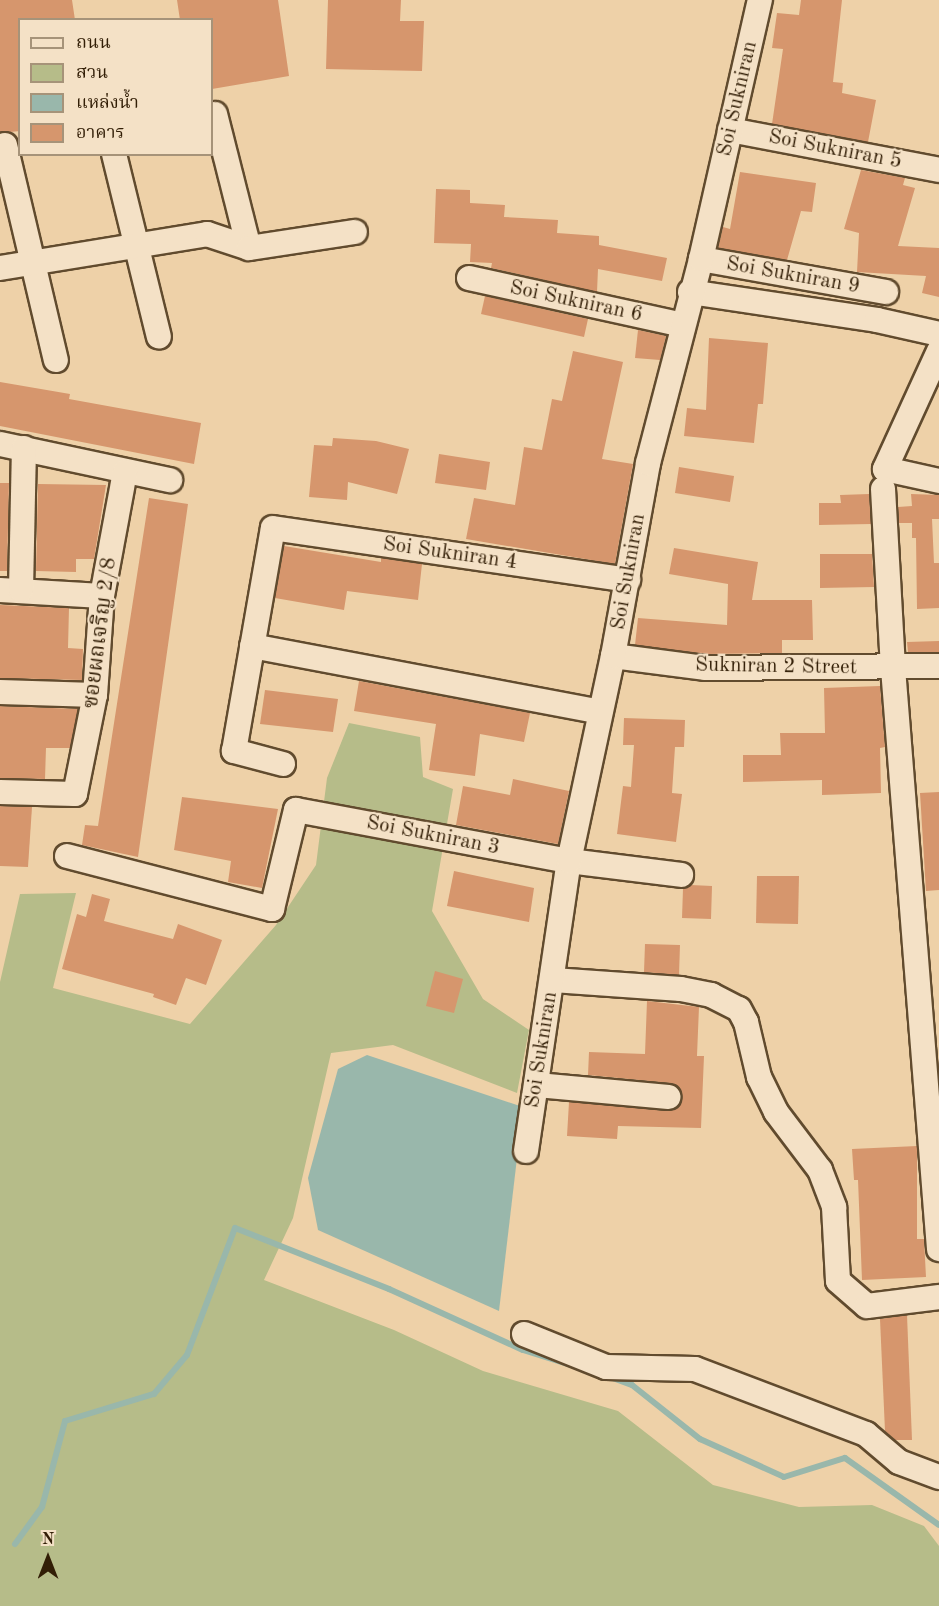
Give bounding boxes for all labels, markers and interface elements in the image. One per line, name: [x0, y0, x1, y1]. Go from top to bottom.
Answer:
legend: [18, 18, 213, 156]
text: ถนน: [76, 34, 111, 52]
street label: Soi Sukniran: [713, 39, 763, 159]
text: สวน: [76, 64, 108, 82]
text: แหล่งน้ำ: [76, 94, 139, 112]
text: อาคาร: [76, 124, 125, 142]
street label: Soi Sukniran 5: [766, 125, 904, 175]
street label: Soi Sukniran 9: [724, 252, 862, 300]
street label: Soi Sukniran 6: [507, 276, 645, 328]
street label: Soi Sukniran: [606, 512, 652, 632]
street label: Soi Sukniran 4: [381, 532, 519, 576]
street label: ซอยผถเจริญ 2/8: [79, 556, 123, 710]
street label: Sukniran 2 Street: [695, 653, 857, 681]
street label: Soi Sukniran 3: [364, 811, 502, 861]
street label: Soi Sukniran: [520, 990, 564, 1110]
north arrow: [18, 1528, 78, 1588]
text: N: [42, 1532, 54, 1548]

